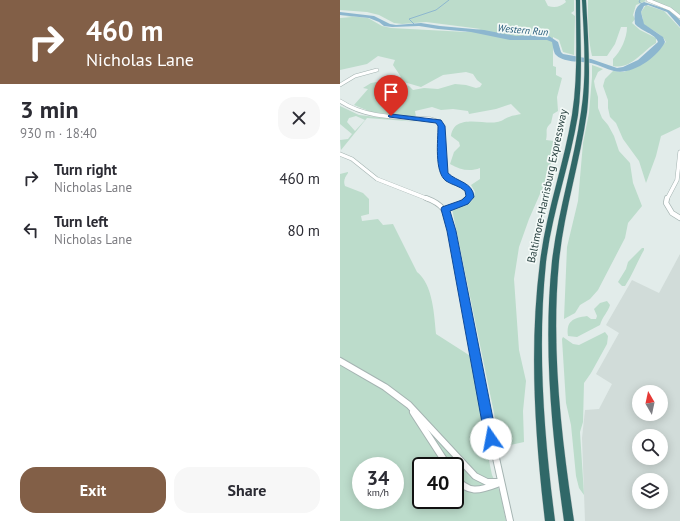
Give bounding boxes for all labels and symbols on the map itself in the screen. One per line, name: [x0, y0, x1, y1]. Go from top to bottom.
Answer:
water label: Western Run: [497, 21, 549, 39]
pin: [374, 75, 408, 116]
street label: Baltimore-Harrisburg Expressway: [524, 107, 570, 264]
north arrow: [632, 385, 668, 421]
position arrow: [470, 418, 512, 460]
speed limit sign: 40: [412, 457, 464, 509]

